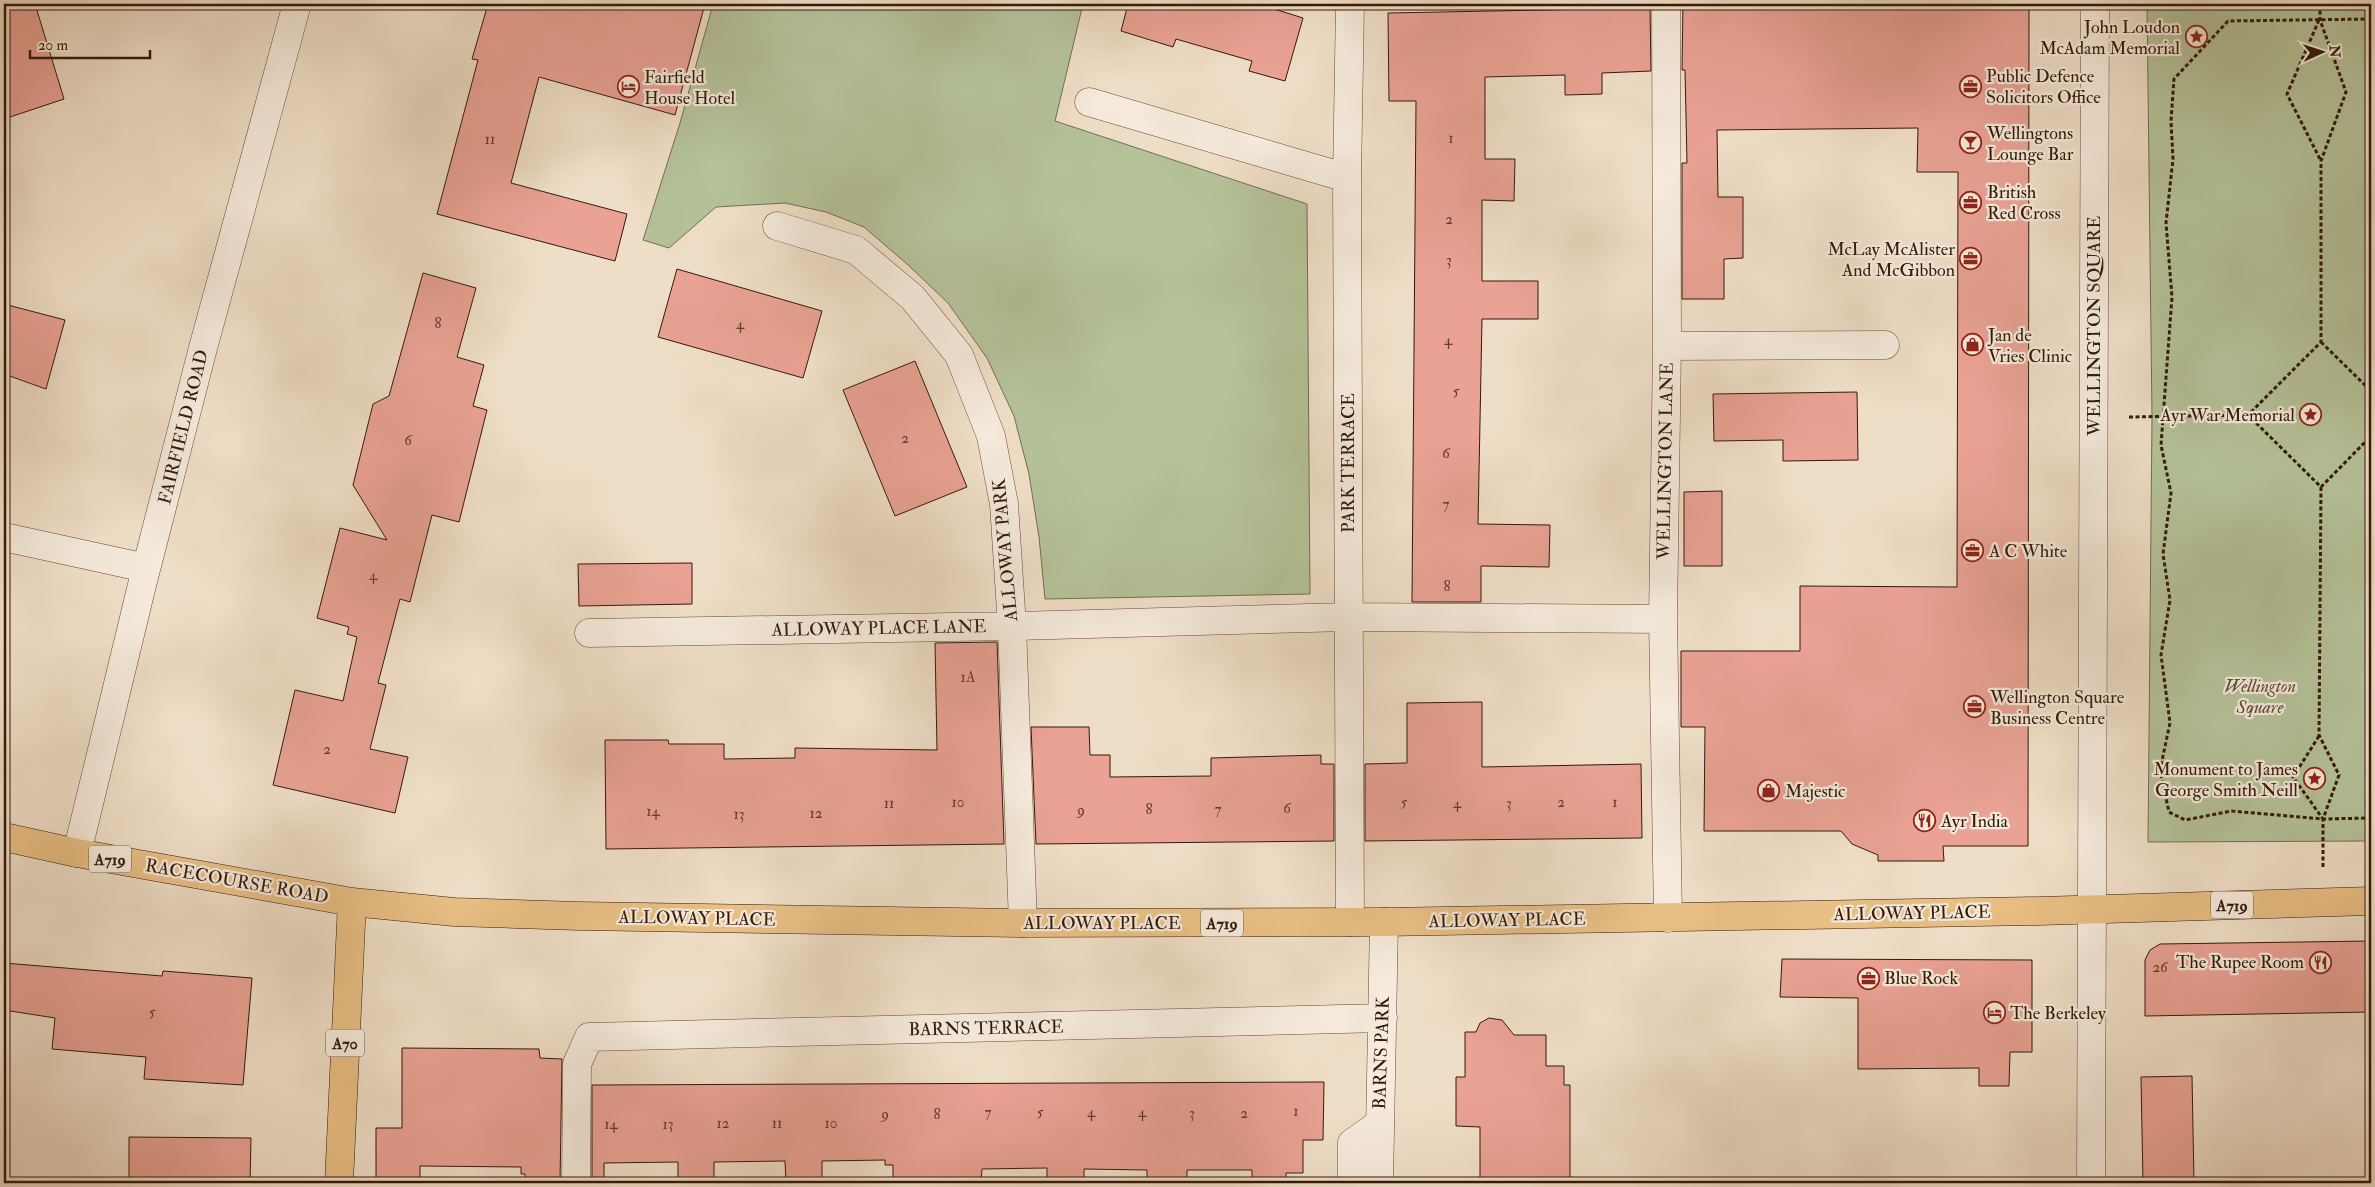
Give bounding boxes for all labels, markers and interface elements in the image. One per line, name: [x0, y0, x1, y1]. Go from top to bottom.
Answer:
place label: John Loudon McAdam Memorial: [2039, 16, 2180, 60]
place icon: John Loudon McAdam Memorial: [2184, 25, 2208, 49]
scale bar: [30, 28, 150, 60]
north arrow: [2298, 28, 2348, 78]
text: 20 m: [38, 36, 68, 55]
text: N: [2326, 44, 2343, 59]
place label: Public Defence Solicitors Office: [1986, 65, 2101, 109]
place label: Fairfield House Hotel: [644, 66, 736, 110]
office icon: Public Defence Solicitors Office: [1958, 74, 1982, 98]
hotel icon: Fairfield House Hotel: [616, 75, 640, 99]
place label: Wellingtons Lounge Bar: [1986, 122, 2074, 166]
house number: 1: [1448, 129, 1454, 148]
house number: 11: [485, 130, 495, 149]
bar icon: Wellingtons Lounge Bar: [1959, 131, 1983, 155]
place label: British Red Cross: [1987, 181, 2061, 225]
office icon: British Red Cross: [1959, 190, 1983, 214]
house number: 2: [1445, 210, 1453, 229]
street label: WELLINGTON SQUARE: [2083, 216, 2106, 437]
place label: McLay McAlister And McGibbon: [1827, 238, 1955, 282]
office icon: McLay McAlister And McGibbon: [1959, 247, 1983, 271]
house number: 3: [1446, 251, 1452, 270]
house number: 8: [434, 314, 442, 333]
house number: 4: [736, 315, 745, 334]
place label: Jan de Vries Clinic: [1987, 324, 2072, 368]
house number: 4: [1444, 331, 1453, 350]
shop icon: Jan de Vries Clinic: [1960, 333, 1984, 357]
street label: FAIRFIELD ROAD: [153, 347, 214, 507]
street label: WELLINGTON LANE: [1652, 362, 1679, 561]
house number: 5: [1453, 382, 1460, 401]
street label: PARK TERRACE: [1337, 393, 1360, 533]
place icon: Ayr War Memorial: [2299, 403, 2323, 427]
place label: Ayr War Memorial: [2159, 404, 2295, 427]
house number: 2: [901, 429, 909, 448]
house number: 6: [404, 431, 413, 450]
house number: 6: [1442, 444, 1451, 463]
street label: ALLOWAY PARK: [988, 477, 1023, 623]
house number: 7: [1443, 495, 1450, 514]
office icon: A C White: [1961, 539, 1985, 563]
place label: A C White: [1988, 540, 2068, 563]
house number: 4: [369, 566, 378, 585]
house number: 8: [1443, 577, 1451, 596]
street label: ALLOWAY PLACE LANE: [770, 615, 987, 642]
house number: 1A: [961, 668, 976, 687]
park label: Wellington Square: [2224, 675, 2296, 719]
place label: Wellington Square Business Centre: [1989, 686, 2125, 730]
office icon: Wellington Square Business Centre: [1962, 695, 1986, 719]
house number: 2: [323, 740, 331, 759]
place label: Monument to James George Smith Neill: [2153, 758, 2298, 802]
place icon: Monument to James George Smith Neill: [2302, 767, 2326, 791]
shop icon: Majestic: [1757, 779, 1781, 803]
place label: Majestic: [1785, 780, 1845, 803]
house number: 10: [952, 793, 964, 812]
house number: 5: [1401, 793, 1408, 812]
house number: 2: [1557, 793, 1565, 812]
house number: 1: [1612, 793, 1618, 812]
house number: 11: [884, 794, 894, 813]
house number: 4: [1453, 794, 1462, 813]
house number: 3: [1506, 794, 1512, 813]
house number: 6: [1283, 799, 1292, 818]
house number: 8: [1145, 800, 1153, 819]
house number: 7: [1215, 800, 1222, 819]
house number: 9: [1076, 801, 1085, 820]
house number: 14: [646, 802, 661, 821]
house number: 12: [810, 804, 823, 823]
house number: 13: [733, 805, 745, 824]
restaurant icon: Ayr India: [1913, 809, 1937, 833]
place label: Ayr India: [1940, 810, 2009, 833]
road number: A719: [89, 846, 131, 872]
street label: RACECOURSE ROAD: [143, 854, 330, 909]
road number: A719: [2211, 892, 2253, 918]
street label: ALLOWAY PLACE: [1832, 901, 1991, 926]
street label: ALLOWAY PLACE: [617, 906, 776, 931]
street label: ALLOWAY PLACE: [1427, 908, 1586, 933]
road number: A719: [1201, 910, 1243, 936]
street label: ALLOWAY PLACE: [1022, 912, 1181, 935]
restaurant icon: The Rupee Room: [2308, 950, 2332, 974]
place label: The Rupee Room: [2176, 951, 2304, 974]
house number: 26: [2152, 958, 2169, 977]
office icon: Blue Rock: [1856, 966, 1880, 990]
place label: Blue Rock: [1884, 967, 1959, 990]
street label: BARNS PARK: [1368, 996, 1395, 1110]
hotel icon: The Berkeley: [1982, 1001, 2006, 1025]
place label: The Berkeley: [2010, 1002, 2107, 1025]
house number: 5: [149, 1003, 156, 1022]
street label: BARNS TERRACE: [908, 1016, 1064, 1041]
road number: A70: [326, 1030, 364, 1056]
house number: 1: [1293, 1102, 1299, 1121]
house number: 7: [985, 1103, 992, 1122]
house number: 5: [1037, 1103, 1044, 1122]
house number: 4: [1087, 1103, 1096, 1122]
house number: 4: [1138, 1103, 1147, 1122]
house number: 3: [1189, 1104, 1195, 1123]
house number: 2: [1240, 1104, 1248, 1123]
house number: 9: [880, 1105, 889, 1124]
house number: 8: [933, 1105, 941, 1124]
house number: 12: [717, 1114, 730, 1133]
house number: 11: [772, 1114, 782, 1133]
house number: 10: [825, 1114, 837, 1133]
house number: 14: [604, 1115, 619, 1134]
house number: 13: [662, 1115, 674, 1134]

